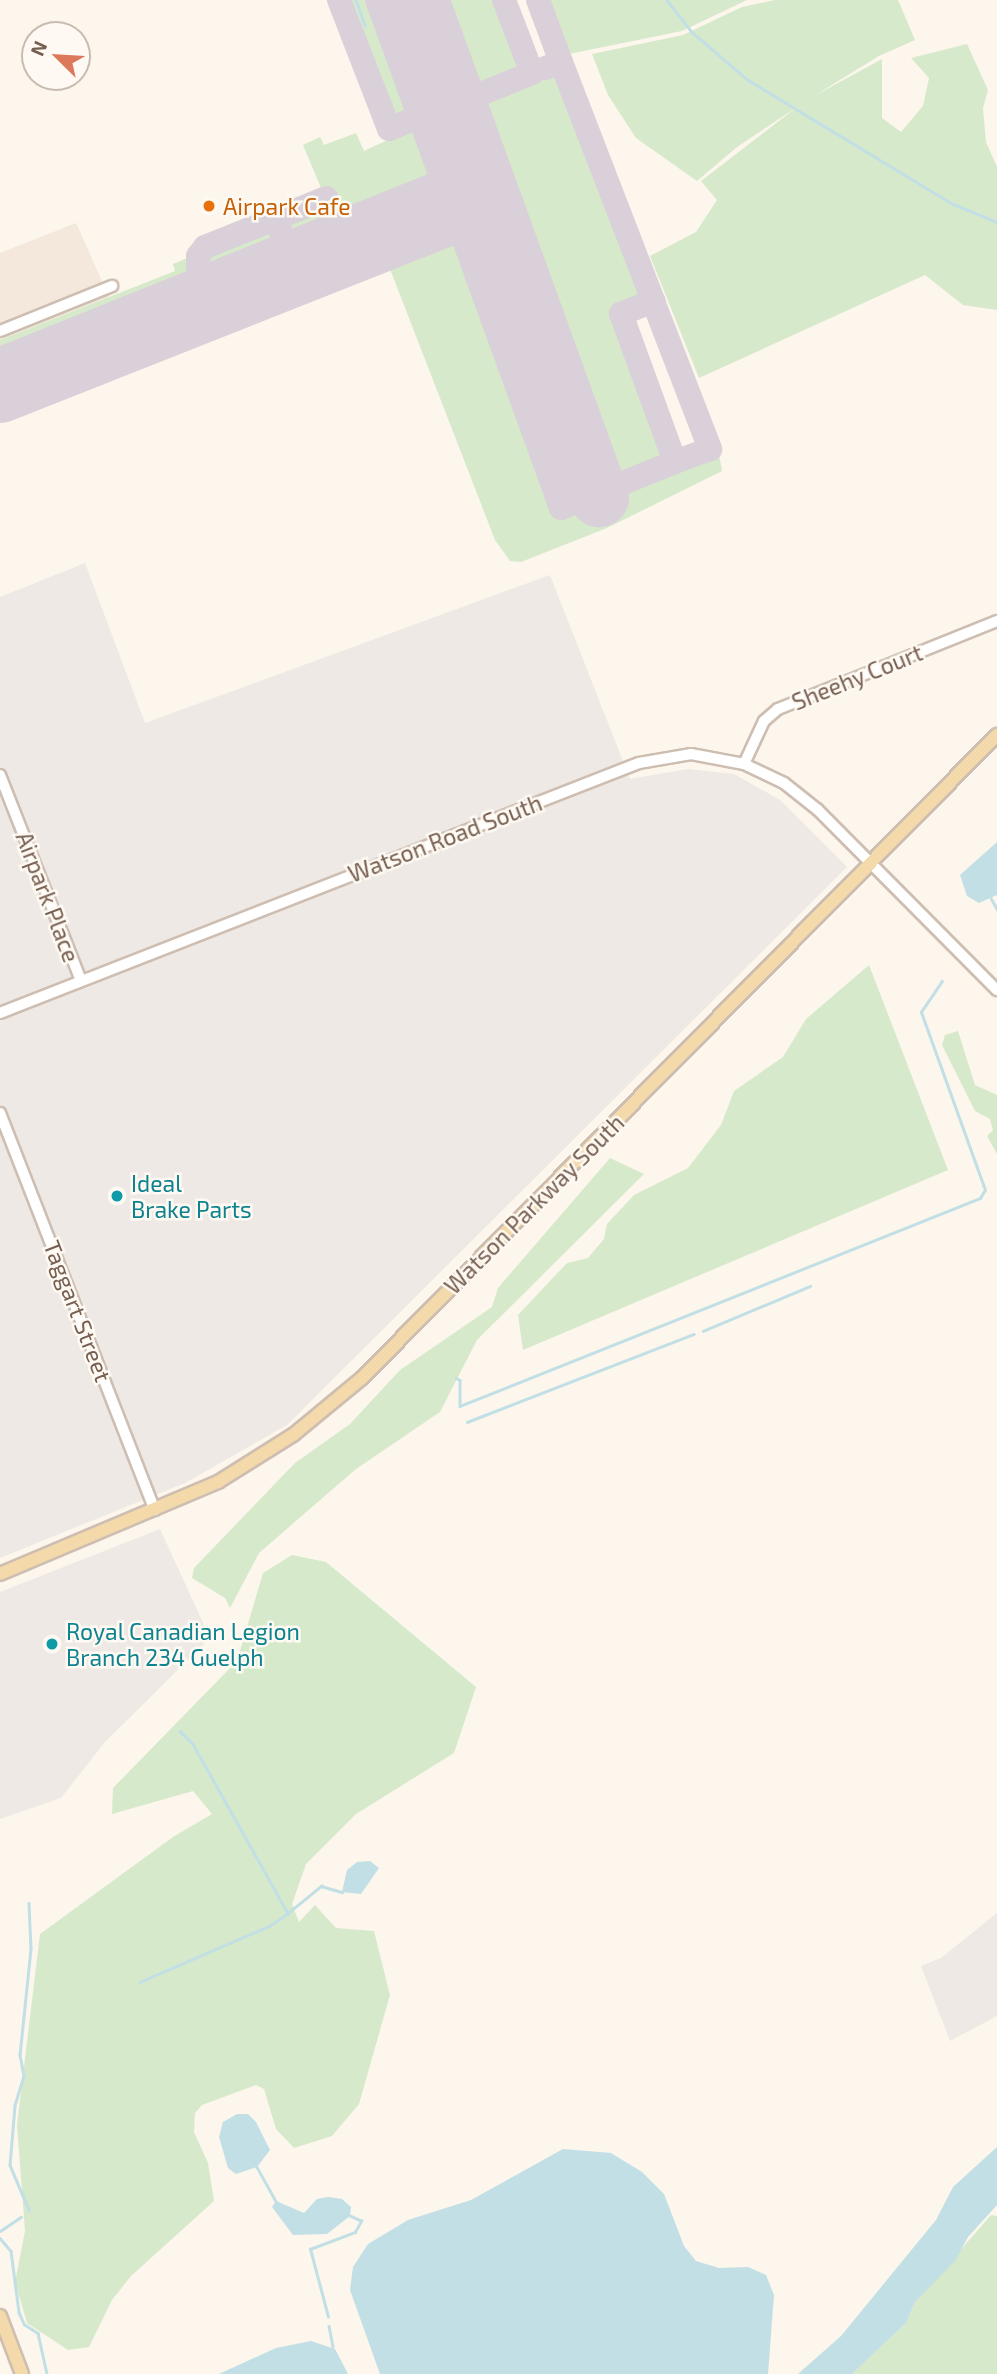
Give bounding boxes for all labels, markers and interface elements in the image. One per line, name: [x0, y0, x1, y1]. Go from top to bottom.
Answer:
north arrow: [21, 21, 91, 91]
text: N: [25, 37, 51, 59]
place label: Airpark Cafe: [223, 192, 351, 220]
marker: Airpark Cafe: [201, 198, 217, 214]
street label: Sheehy Court: [787, 638, 927, 716]
street label: Watson Road South: [344, 788, 546, 888]
street label: Airpark Place: [10, 828, 86, 966]
street label: Watson Parkway South: [438, 1108, 630, 1300]
place label: Ideal Brake Parts: [131, 1169, 252, 1223]
marker: Ideal Brake Parts: [109, 1188, 125, 1204]
street label: Taggart Street: [38, 1236, 118, 1386]
place label: Royal Canadian Legion Branch 234 Guelph: [66, 1617, 300, 1671]
marker: Royal Canadian Legion Branch 234 Guelph: [44, 1636, 60, 1652]

